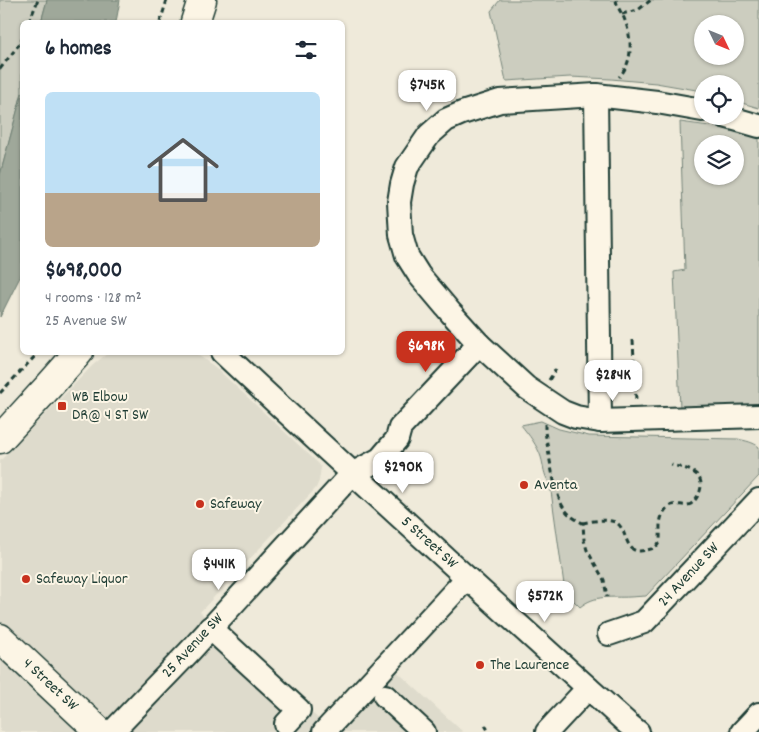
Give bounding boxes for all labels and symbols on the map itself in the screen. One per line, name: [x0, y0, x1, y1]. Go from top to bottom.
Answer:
north arrow: [694, 15, 744, 65]
pin: $745K: [392, 70, 462, 112]
pin: $698K: [391, 330, 461, 373]
pin: $284K: [578, 360, 648, 402]
place label: WB Elbow DR@ 4 ST SW: [72, 386, 149, 427]
marker: WB Elbow DR@ 4 ST SW: [56, 400, 68, 412]
pin: $290K: [368, 452, 438, 494]
place label: Aventa: [534, 474, 578, 497]
marker: Aventa: [518, 479, 530, 491]
place label: Safeway: [210, 493, 262, 516]
marker: Safeway: [194, 498, 206, 510]
street label: 5 Street SW: [395, 511, 463, 575]
street label: 24 Avenue SW: [653, 537, 726, 612]
pin: $441K: [184, 548, 254, 591]
place label: Safeway Liquor: [36, 568, 128, 591]
marker: Safeway Liquor: [20, 573, 32, 585]
pin: $572K: [510, 580, 580, 623]
street label: 25 Avenue SW: [157, 608, 230, 684]
street label: 4 Street SW: [17, 653, 84, 718]
place label: The Laurence: [490, 654, 569, 677]
marker: The Laurence: [474, 659, 486, 671]

